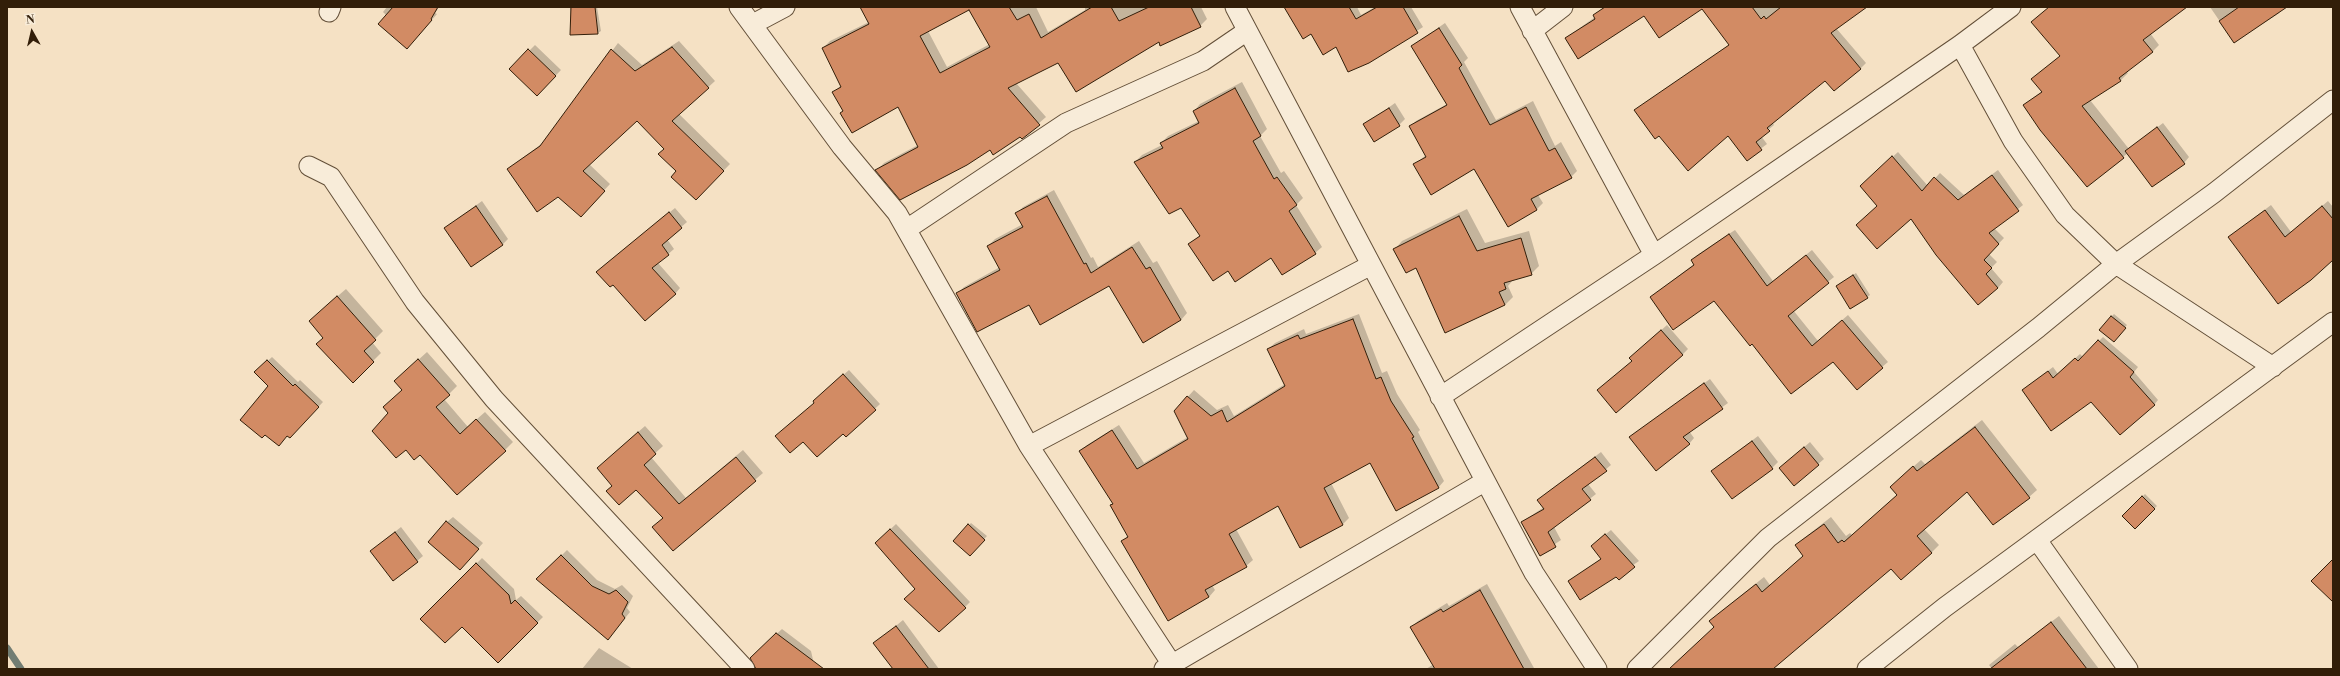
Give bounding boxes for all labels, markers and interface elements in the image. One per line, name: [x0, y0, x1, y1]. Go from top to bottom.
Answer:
north arrow: [12, 12, 52, 52]
text: N: [25, 13, 36, 28]

